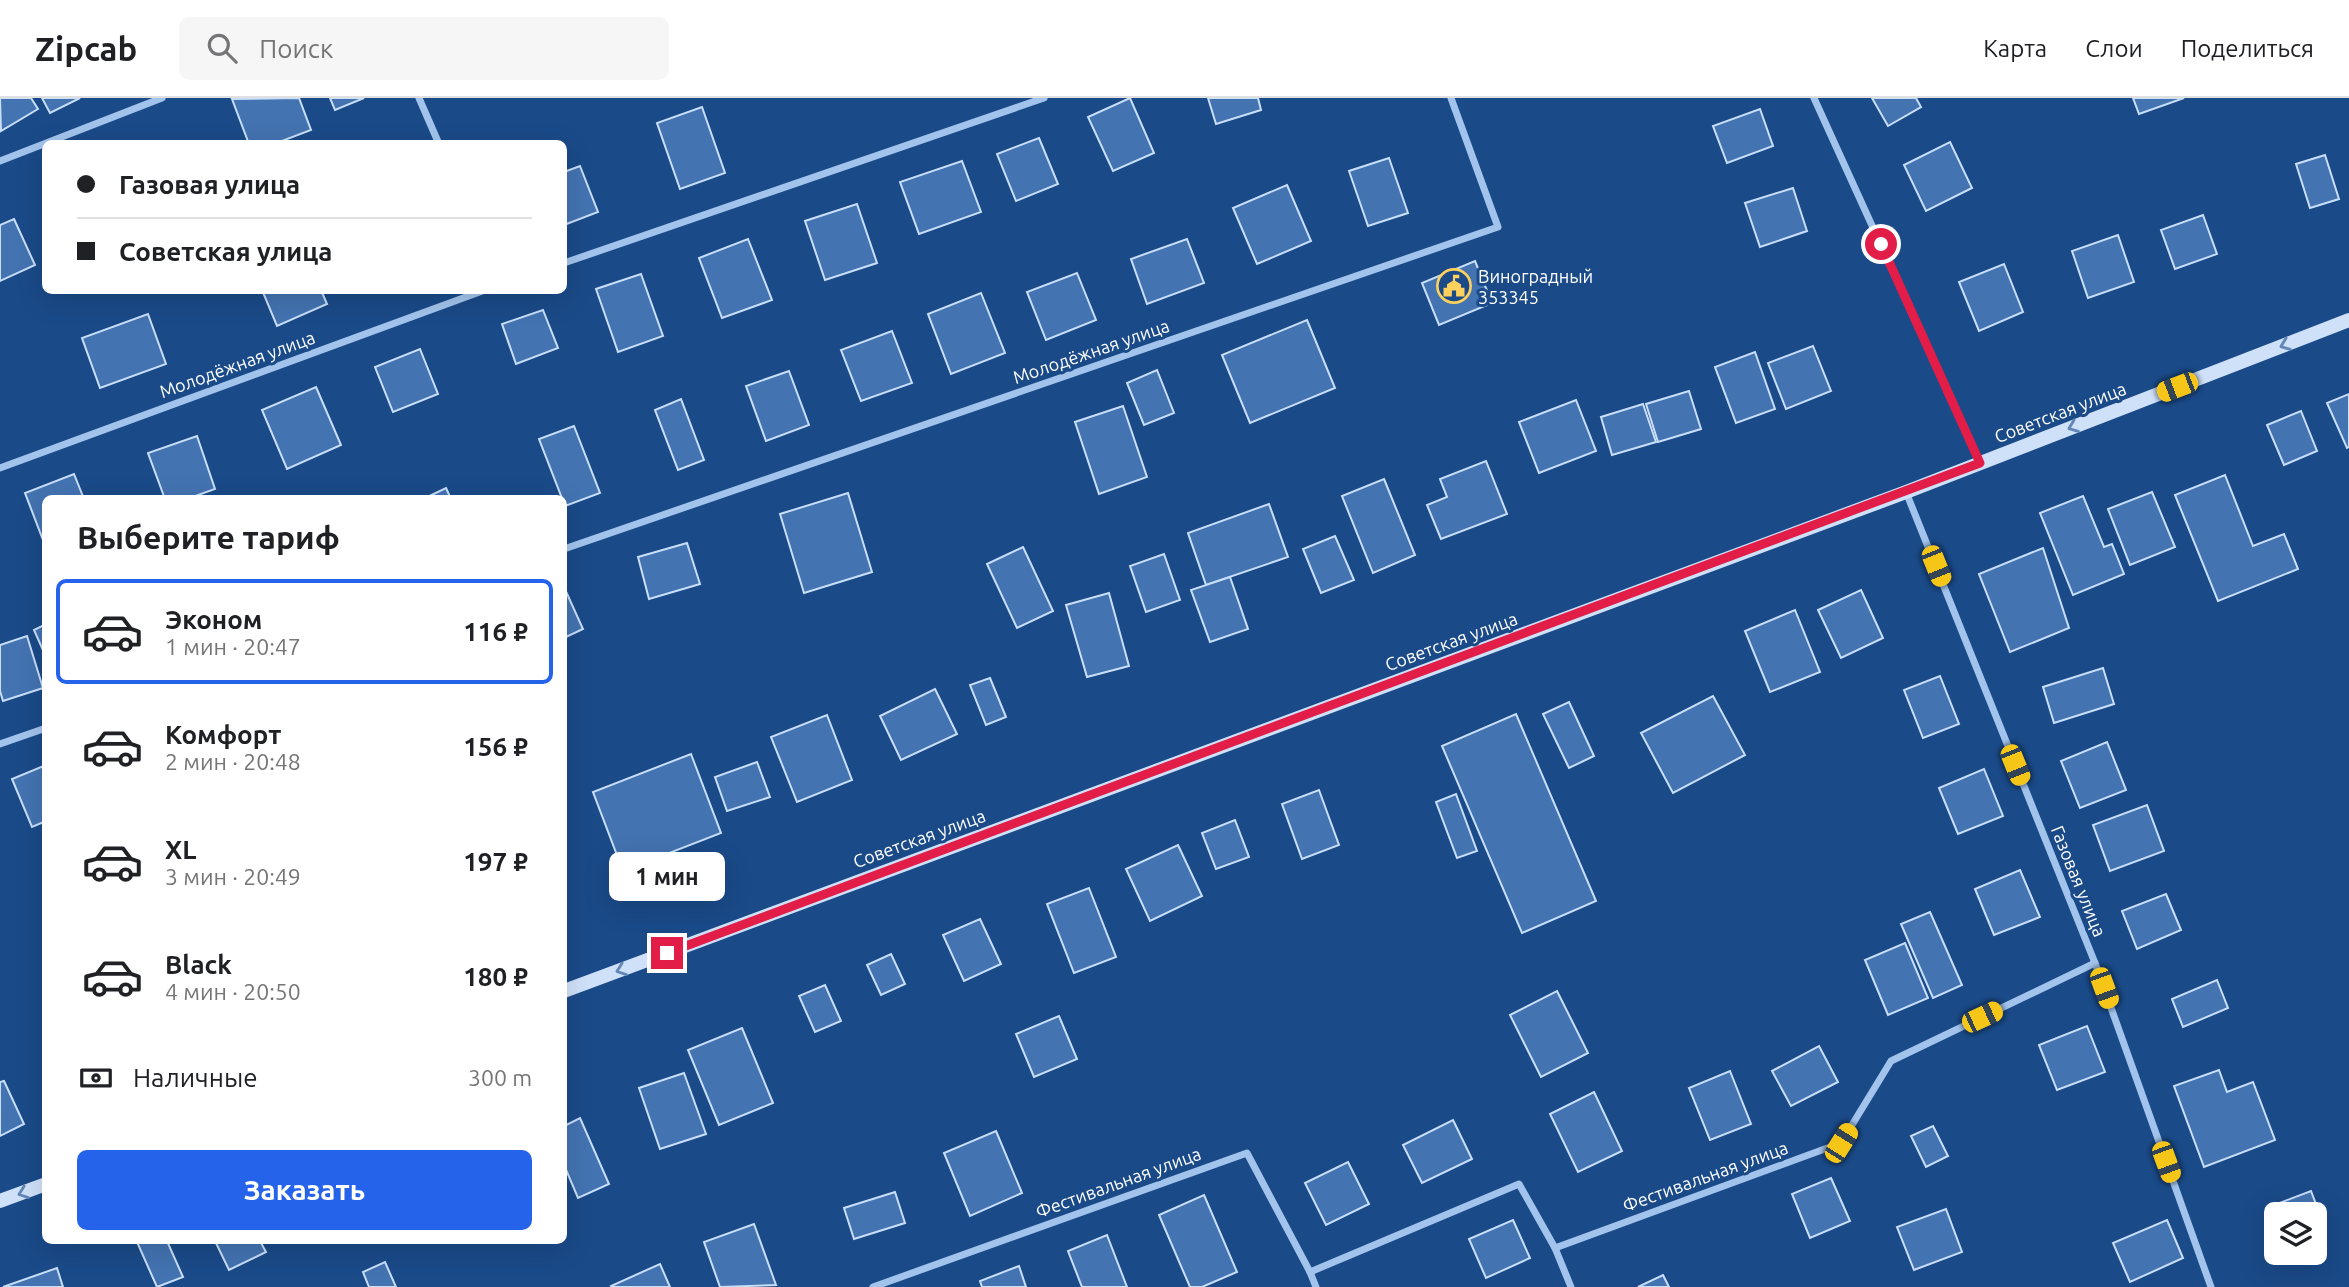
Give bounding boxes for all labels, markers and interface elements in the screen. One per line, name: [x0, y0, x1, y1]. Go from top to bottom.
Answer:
search box: [179, 17, 669, 80]
icon: search: [203, 29, 241, 67]
text: Zipcab: [35, 30, 137, 67]
text: Поиск: [259, 34, 333, 63]
text: Карта: [1983, 35, 2047, 62]
text: Слои: [2085, 35, 2143, 62]
text: Поделиться: [2181, 35, 2314, 62]
text: Газовая улица: [119, 170, 300, 199]
route start: [1865, 228, 1897, 260]
text: Советская улица: [119, 237, 332, 266]
place label: Виноградный 353345: [1478, 266, 1593, 307]
public building icon: Виноградный 353345: [1435, 267, 1473, 305]
street label: Молодёжная улица: [1010, 315, 1172, 387]
street label: Молодёжная улица: [157, 327, 317, 401]
one-way arrow: [2280, 336, 2292, 350]
car: [2154, 370, 2201, 404]
street label: Советская улица: [1991, 378, 2129, 446]
one-way arrow: [2068, 419, 2080, 433]
text: Выберите тариф: [77, 519, 340, 555]
car: [1919, 543, 1954, 589]
icon: car: [81, 600, 144, 663]
text: Эконом: [165, 605, 262, 634]
street label: Советская улица: [1382, 608, 1520, 674]
text: 116 ₽: [463, 617, 528, 646]
text: 1 мин · 20:47: [165, 634, 301, 659]
icon: car: [81, 715, 144, 778]
text: Комфорт: [165, 720, 281, 749]
text: 156 ₽: [463, 732, 528, 761]
car: [1998, 742, 2033, 788]
text: 2 мин · 20:48: [165, 749, 301, 774]
street label: Советская улица: [850, 805, 988, 871]
street label: Газовая улица: [2048, 823, 2110, 939]
icon: car: [81, 830, 144, 893]
text: XL: [165, 835, 196, 864]
text: 197 ₽: [463, 847, 528, 876]
callout: 1 мин: [609, 852, 725, 900]
text: 3 мин · 20:49: [165, 864, 301, 889]
text: 1 мин: [635, 864, 699, 889]
route end: [651, 937, 683, 969]
icon: car: [81, 945, 144, 1008]
text: Black: [165, 950, 232, 979]
text: 180 ₽: [463, 962, 528, 991]
one-way arrow: [615, 962, 627, 976]
car: [2087, 965, 2122, 1011]
text: 4 мин · 20:50: [165, 979, 301, 1004]
car: [1959, 999, 2006, 1035]
icon: cash: [77, 1059, 115, 1097]
text: Наличные: [133, 1063, 258, 1092]
text: 300 m: [468, 1065, 532, 1090]
car: [1821, 1120, 1862, 1166]
street label: Фестивальная улица: [1620, 1137, 1790, 1215]
car: [2149, 1139, 2184, 1185]
street label: Фестивальная улица: [1033, 1143, 1203, 1221]
button: Заказать: [77, 1150, 532, 1230]
one-way arrow: [17, 1184, 29, 1198]
map controls: [2264, 1202, 2327, 1265]
button: layers: [2264, 1202, 2327, 1265]

